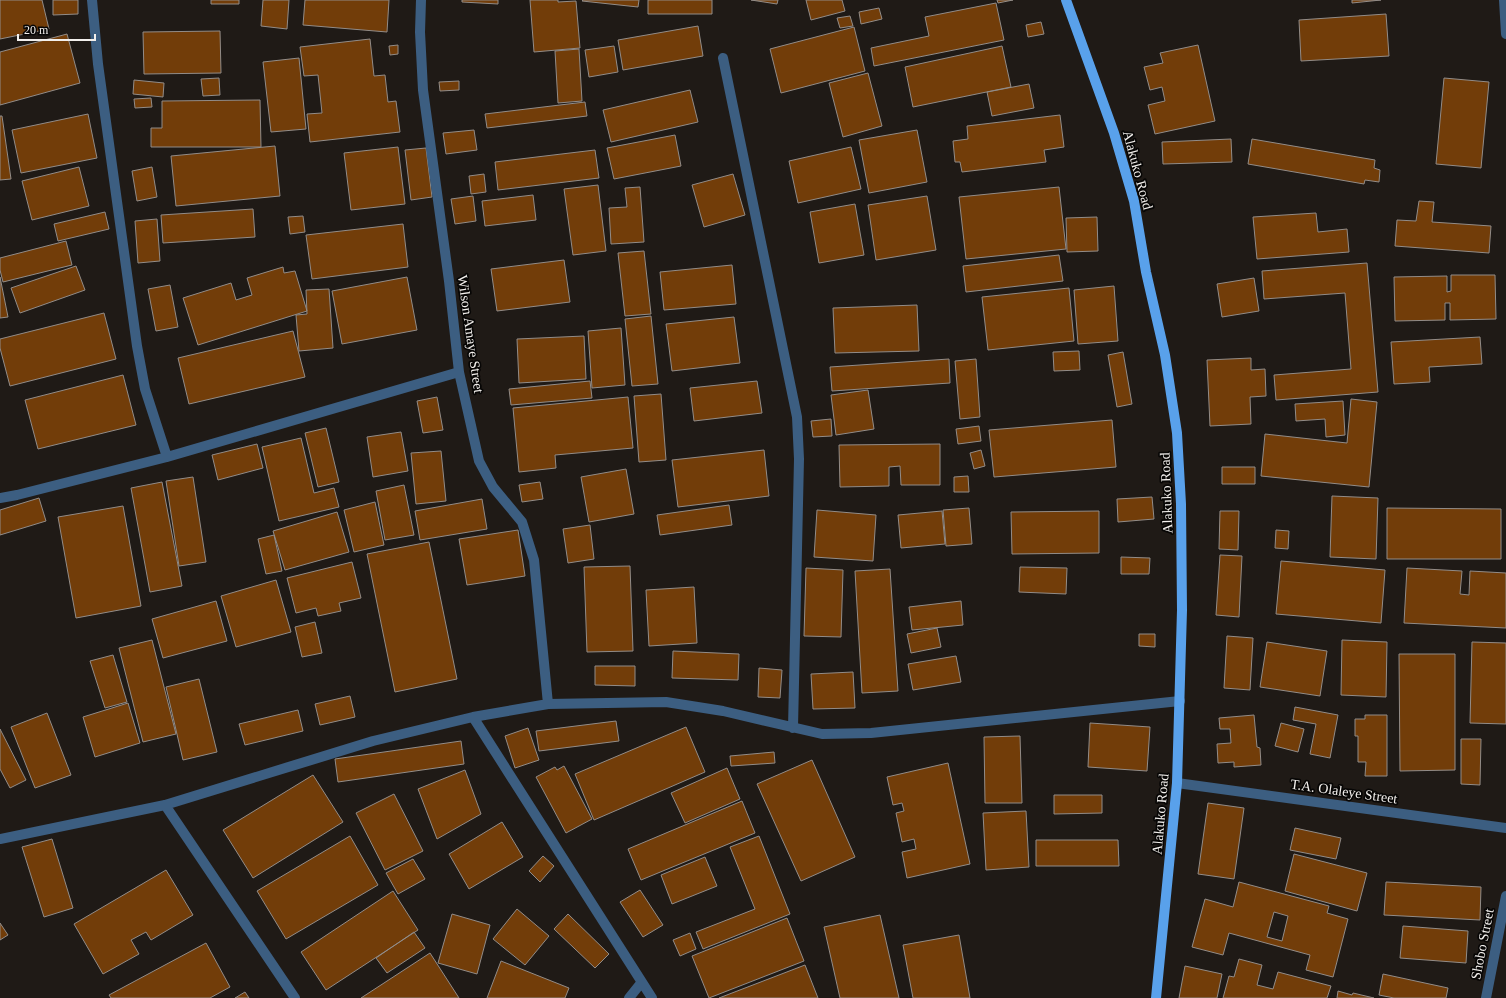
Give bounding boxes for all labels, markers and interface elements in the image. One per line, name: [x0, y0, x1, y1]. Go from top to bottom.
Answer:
scale bar: [18, 16, 95, 42]
text: 20 m: [24, 23, 49, 37]
street label: Alakuko Road: [1120, 129, 1155, 211]
street label: Wilson Amaye Street: [455, 274, 486, 394]
street label: Alakuko Road: [1158, 452, 1175, 534]
street label: Alakuko Road: [1149, 773, 1172, 855]
street label: T.A. Olaleye Street: [1290, 777, 1398, 806]
street label: Shobo Street: [1468, 907, 1497, 981]

